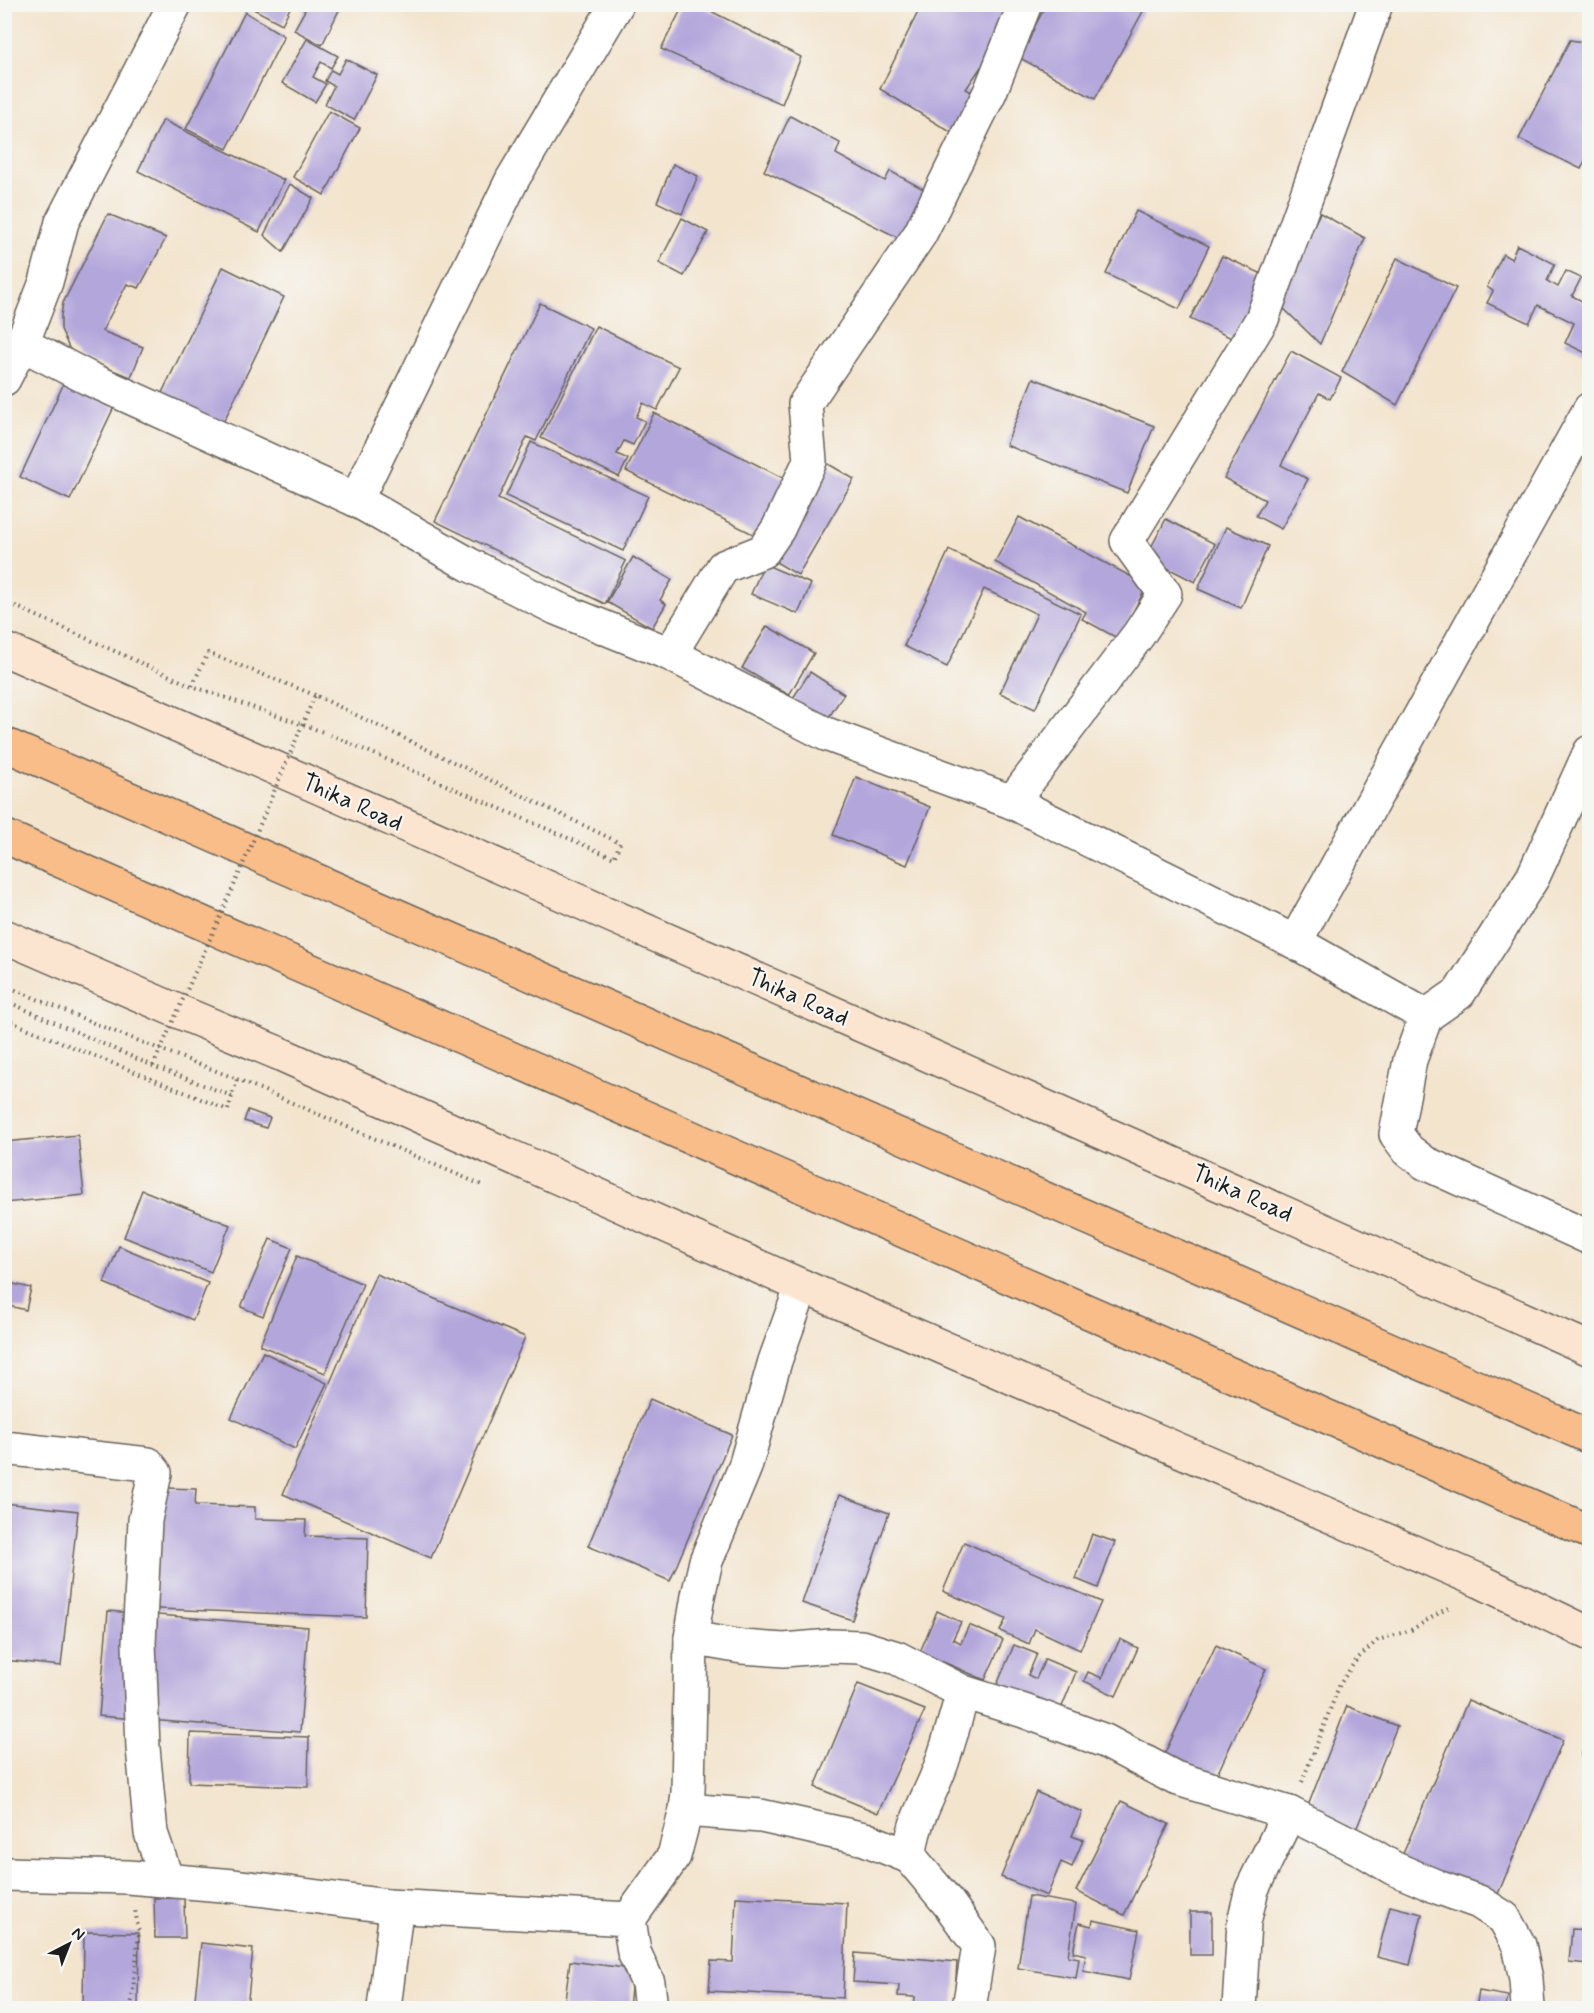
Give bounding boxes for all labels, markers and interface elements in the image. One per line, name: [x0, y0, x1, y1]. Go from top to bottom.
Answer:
street label: Thika Road: [296, 767, 408, 839]
street label: Thika Road: [742, 962, 854, 1034]
street label: Thika Road: [1186, 1158, 1298, 1230]
north arrow: [39, 1914, 99, 1974]
text: N: [67, 1923, 89, 1945]

